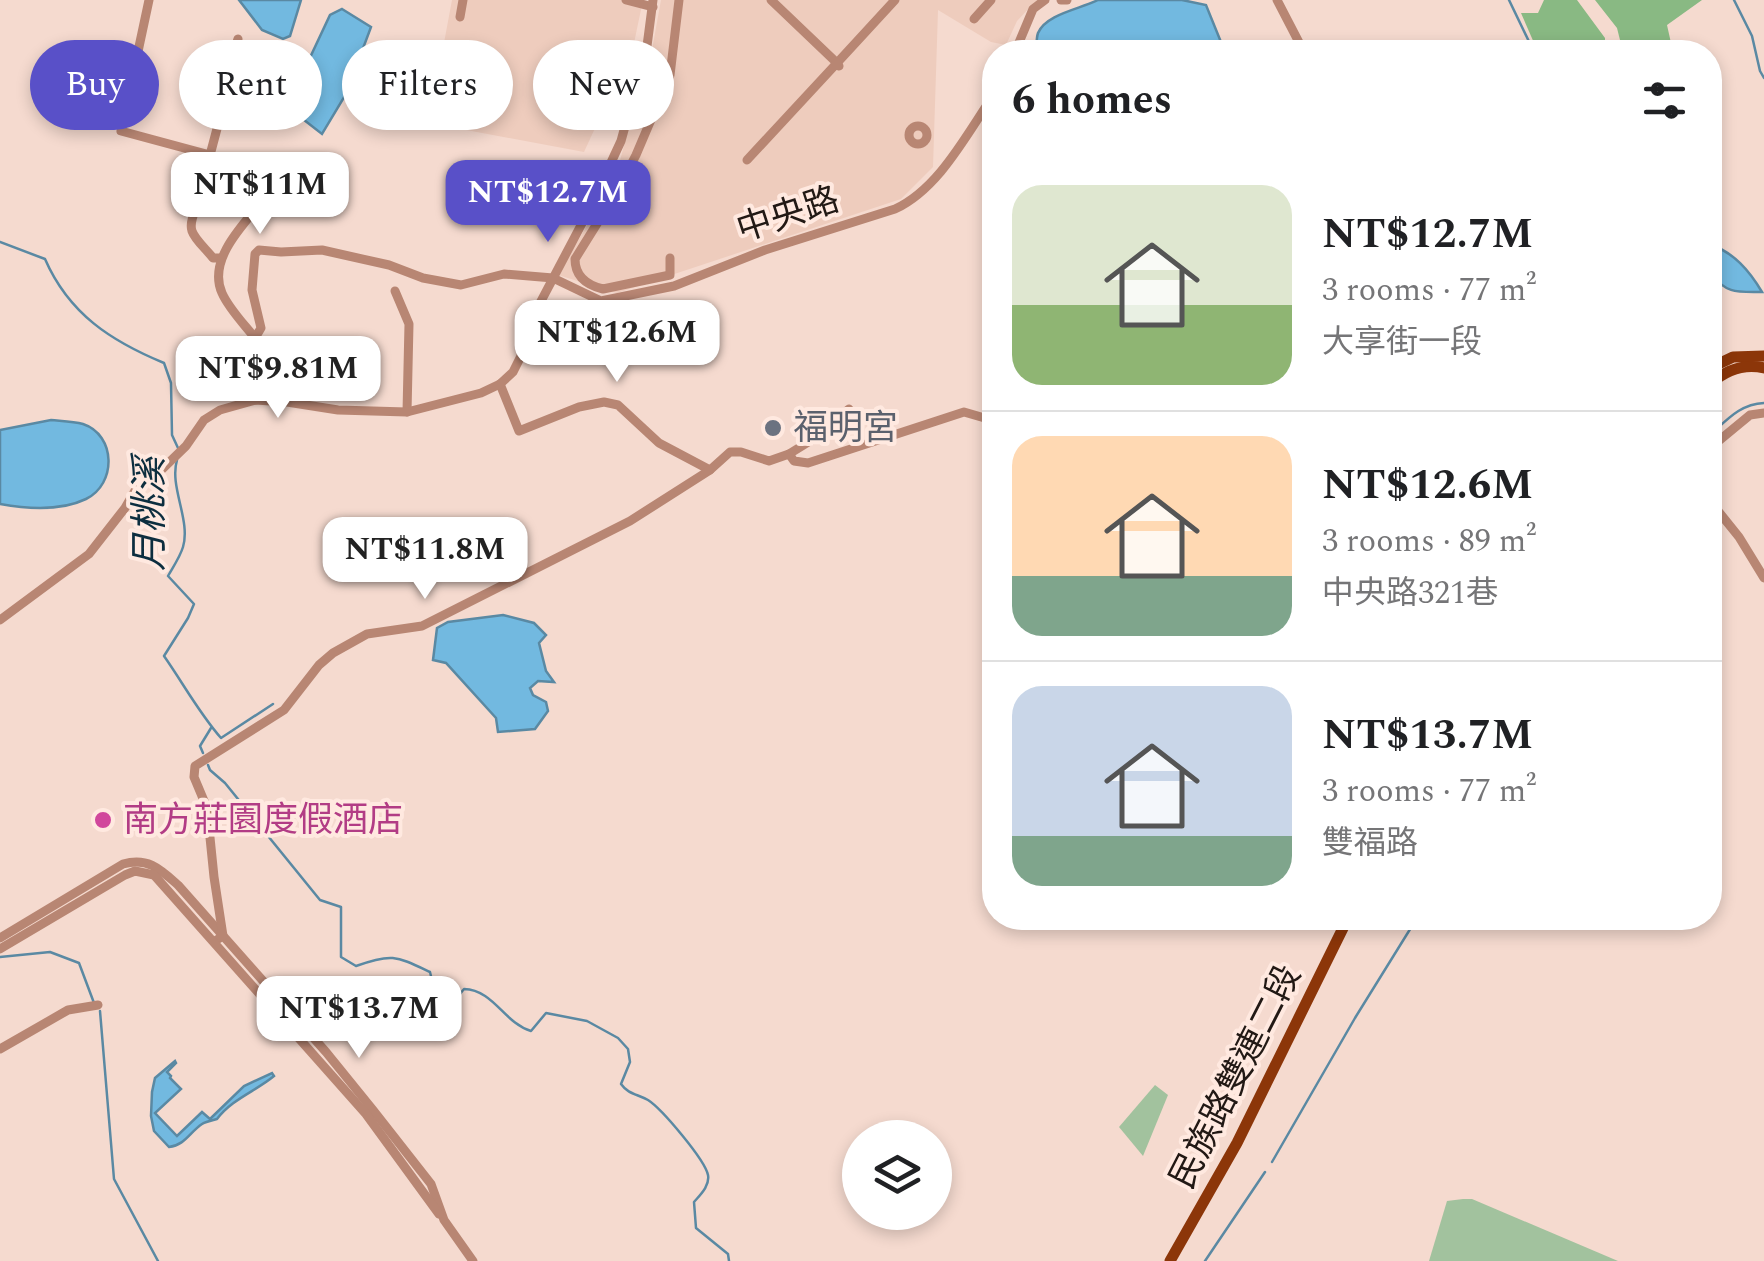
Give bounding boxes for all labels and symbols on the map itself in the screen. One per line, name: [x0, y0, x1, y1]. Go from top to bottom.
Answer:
pin: NT$11M: [179, 152, 341, 237]
pin: NT$12.7M: [445, 160, 651, 245]
street label: 中央路: [730, 174, 846, 256]
pin: NT$12.6M: [514, 300, 720, 385]
pin: NT$9.81M: [175, 336, 381, 421]
place label: 福明宮: [793, 402, 898, 455]
marker: 福明宮: [762, 417, 784, 439]
water label: 月桃溪: [122, 452, 180, 571]
pin: NT$11.8M: [322, 517, 528, 602]
place label: 南方莊園度假酒店: [123, 794, 403, 847]
marker: 南方莊園度假酒店: [92, 809, 114, 831]
street label: 民族路雙連二段: [1157, 956, 1315, 1198]
pin: NT$13.7M: [256, 976, 462, 1061]

